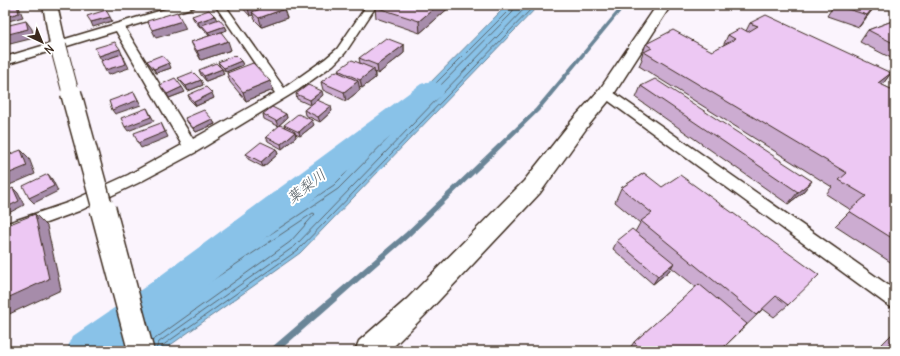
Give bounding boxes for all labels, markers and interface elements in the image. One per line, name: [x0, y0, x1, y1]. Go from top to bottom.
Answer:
north arrow: [22, 22, 62, 62]
text: N: [41, 42, 57, 57]
water label: 葉梨川: [282, 165, 330, 207]

